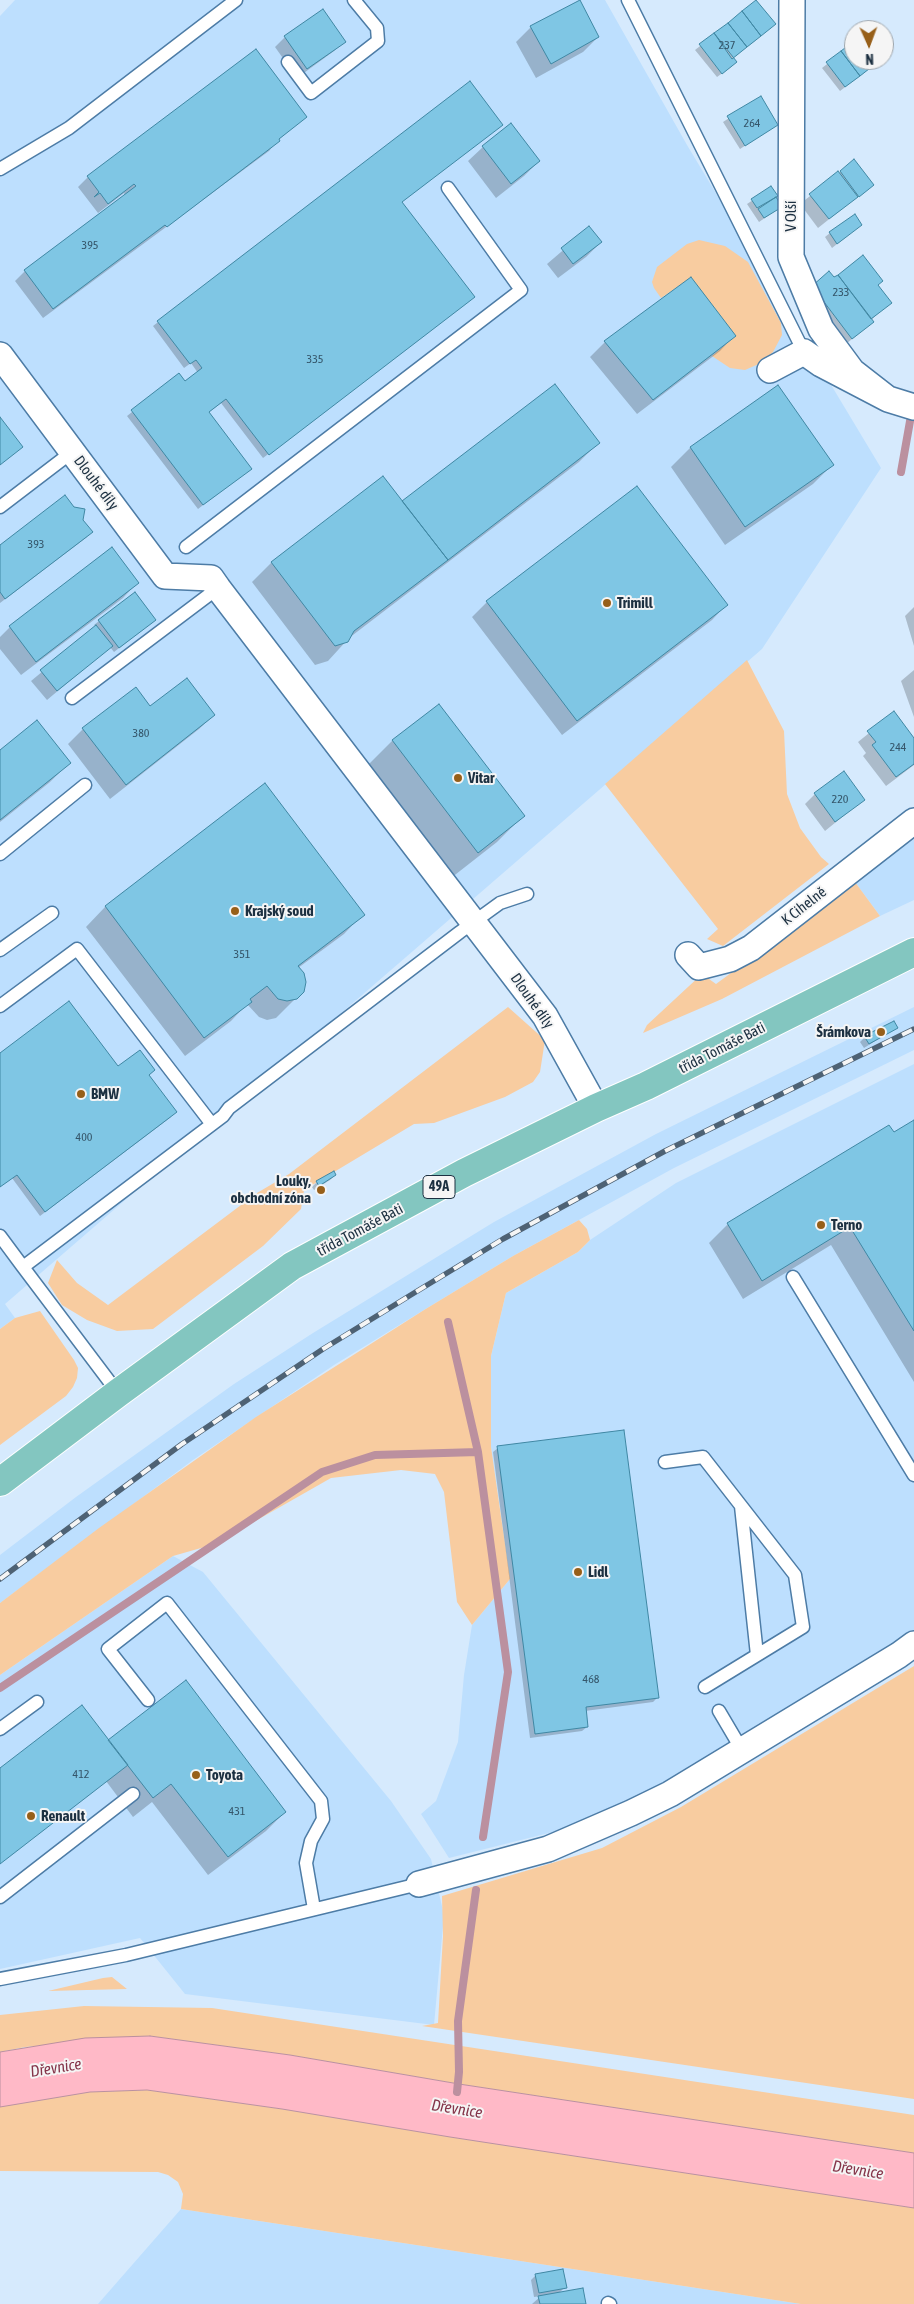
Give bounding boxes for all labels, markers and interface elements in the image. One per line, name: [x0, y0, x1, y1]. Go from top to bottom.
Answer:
north arrow: [844, 20, 894, 70]
house number: 237: [719, 38, 735, 52]
text: N: [865, 51, 874, 67]
house number: 264: [744, 116, 760, 130]
street label: V Olší: [782, 201, 800, 231]
house number: 395: [82, 238, 98, 252]
house number: 233: [833, 285, 849, 299]
house number: 335: [307, 352, 323, 366]
street label: Dlouhé díly: [70, 452, 122, 514]
house number: 393: [28, 537, 44, 551]
place label: Trimill: [617, 594, 653, 612]
marker: Trimill: [601, 597, 613, 609]
house number: 380: [133, 726, 149, 740]
house number: 244: [890, 740, 906, 754]
place label: Vitar: [468, 769, 495, 787]
marker: Vitar: [452, 772, 464, 784]
house number: 220: [832, 792, 848, 806]
street label: K Cihelně: [778, 883, 830, 929]
place label: Krajský soud: [245, 902, 314, 920]
marker: Krajský soud: [229, 905, 241, 917]
house number: 351: [234, 947, 250, 961]
street label: Dlouhé díly: [506, 970, 558, 1032]
street label: třída Tomáše Bati: [676, 1018, 768, 1078]
place label: Šrámkova: [817, 1023, 871, 1041]
marker: Šrámkova: [875, 1026, 887, 1038]
place label: BMW: [91, 1085, 119, 1103]
marker: BMW: [75, 1088, 87, 1100]
house number: 400: [76, 1130, 92, 1144]
place label: Louky, obchodní zóna: [231, 1172, 311, 1207]
road number: 49A: [423, 1176, 455, 1198]
marker: Louky, obchodní zóna: [315, 1184, 327, 1196]
street label: třída Tomáše Bati: [314, 1200, 406, 1260]
place label: Terno: [831, 1216, 862, 1234]
marker: Terno: [815, 1219, 827, 1231]
place label: Lidl: [588, 1563, 608, 1581]
marker: Lidl: [572, 1566, 584, 1578]
house number: 468: [583, 1672, 599, 1686]
place label: Toyota: [206, 1766, 243, 1784]
house number: 412: [73, 1767, 89, 1781]
marker: Toyota: [190, 1769, 202, 1781]
house number: 431: [229, 1804, 245, 1818]
place label: Renault: [41, 1807, 85, 1825]
marker: Renault: [25, 1810, 37, 1822]
water label: Dřevnice: [29, 2054, 83, 2082]
water label: Dřevnice: [430, 2095, 484, 2123]
water label: Dřevnice: [831, 2156, 885, 2184]

